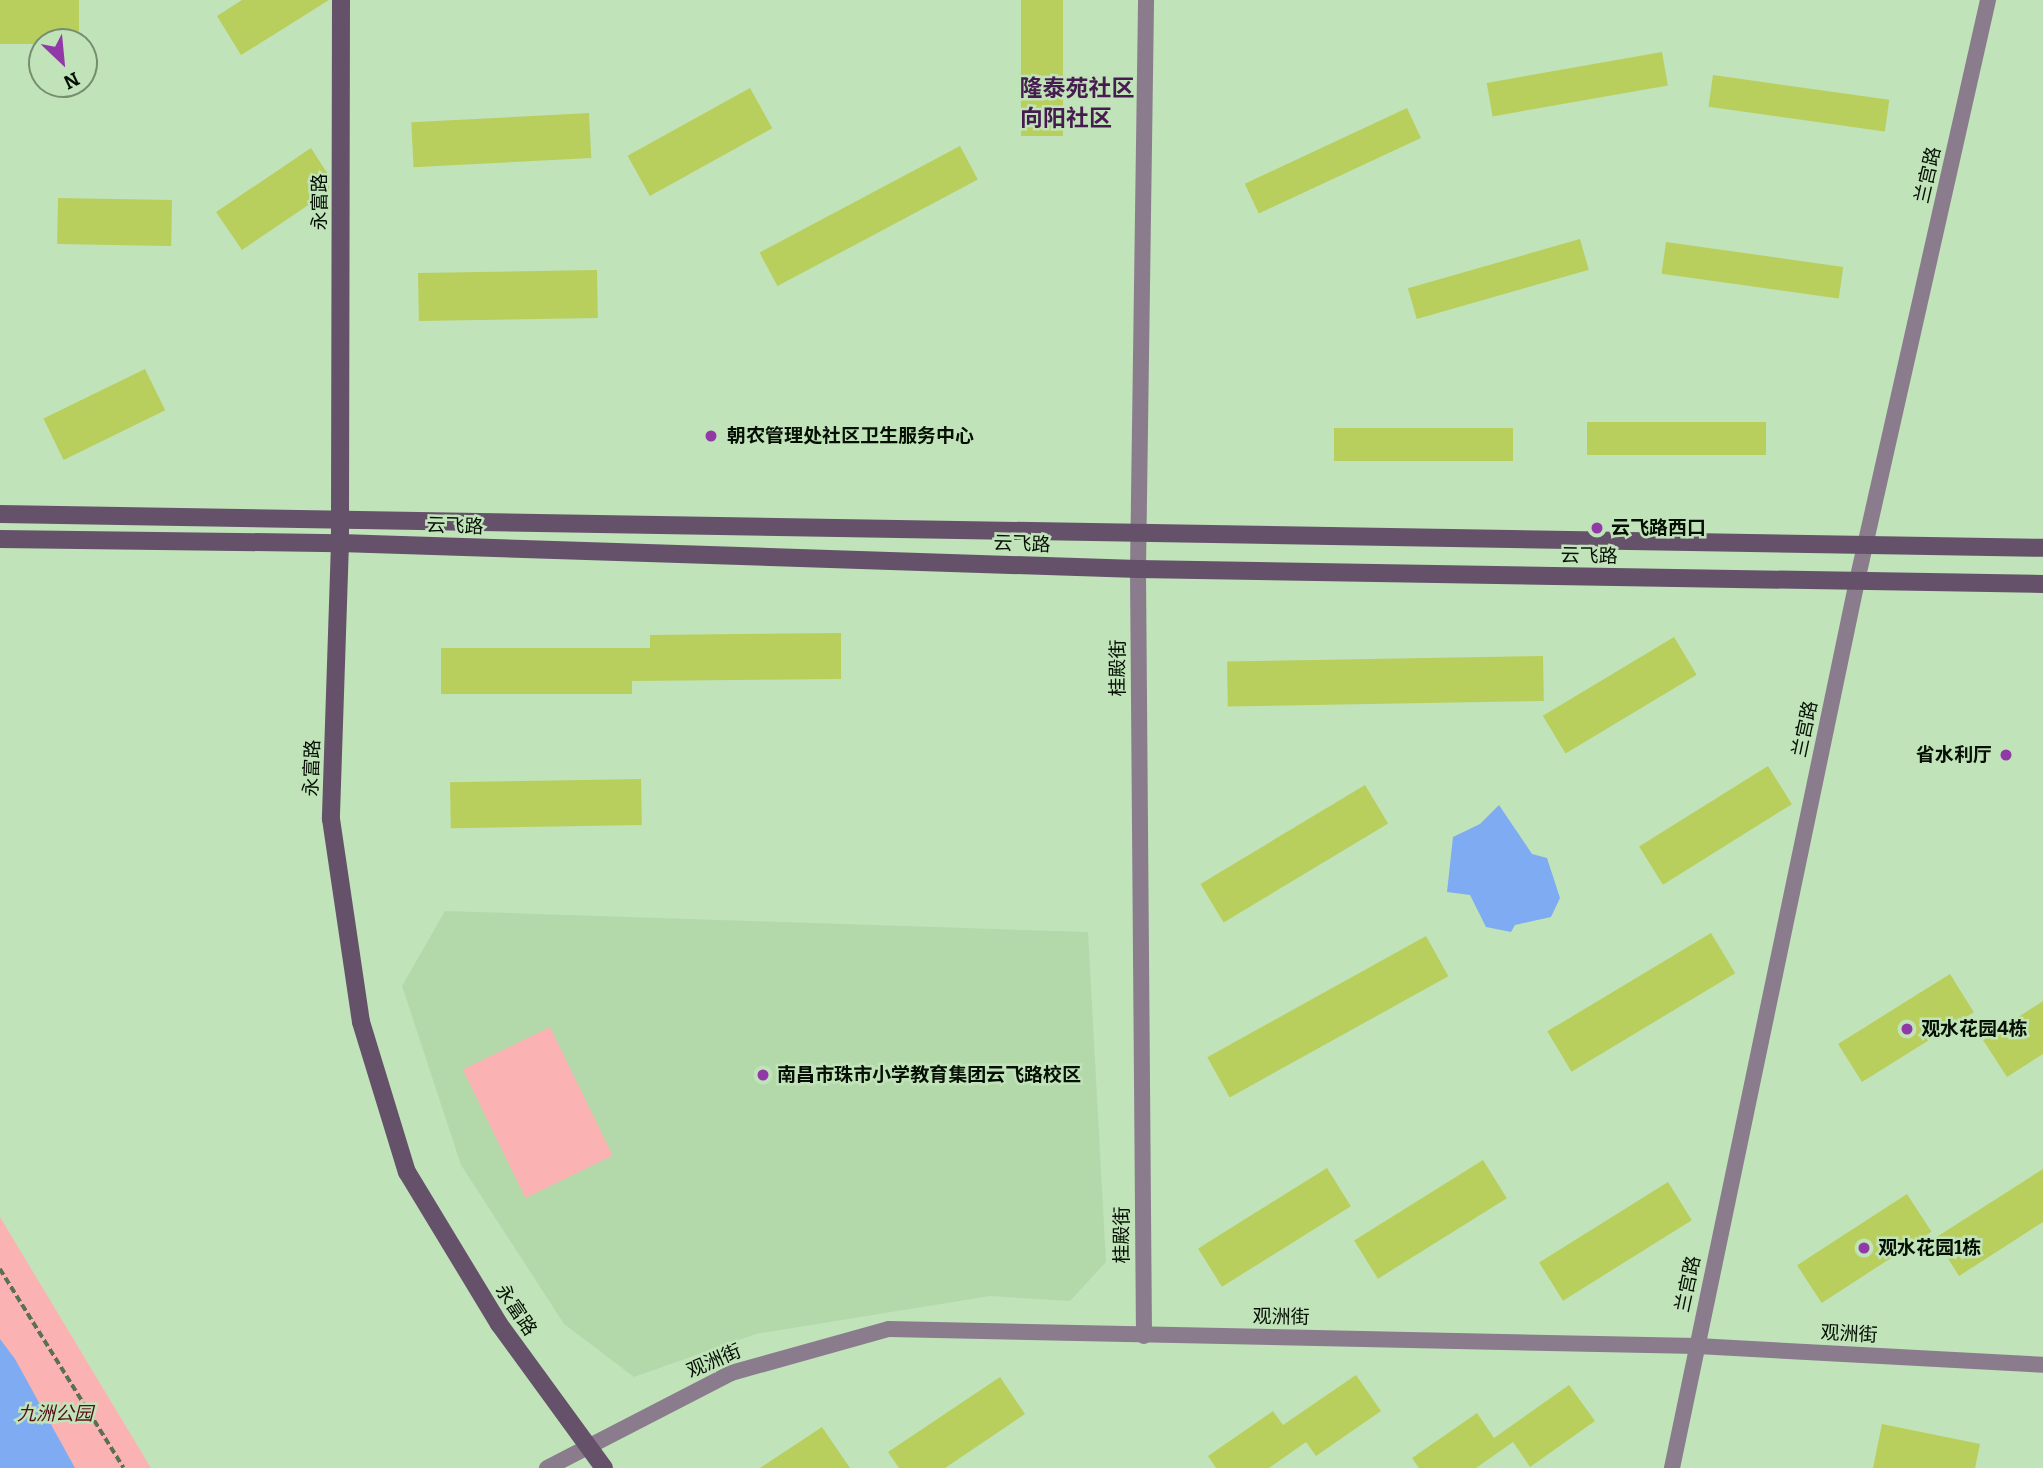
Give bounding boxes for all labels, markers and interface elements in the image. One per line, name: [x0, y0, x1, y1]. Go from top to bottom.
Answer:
north arrow: [28, 28, 98, 98]
text: N: [60, 67, 83, 94]
district label: 隆泰苑社区: [1020, 74, 1134, 102]
district label: 向阳社区: [1020, 104, 1112, 132]
street label: 兰宫路: [1910, 145, 1946, 205]
street label: 永富路: [309, 174, 331, 230]
place label: 朝农管理处社区卫生服务中心: [727, 425, 974, 447]
marker: 朝农管理处社区卫生服务中心: [701, 426, 721, 446]
street label: 云飞路: [426, 514, 484, 538]
place label: 云飞路西口: [1611, 517, 1706, 539]
marker: 云飞路西口: [1589, 520, 1605, 536]
street label: 云飞路: [993, 532, 1051, 556]
street label: 云飞路: [1560, 544, 1618, 568]
street label: 桂殿街: [1107, 640, 1129, 696]
street label: 兰宫路: [1788, 699, 1822, 759]
street label: 永富路: [300, 739, 324, 797]
place label: 省水利厅: [1916, 744, 1992, 766]
marker: 省水利厅: [1998, 747, 2014, 763]
place label: 观水花园4栋: [1921, 1018, 2028, 1040]
marker: 观水花园4栋: [1899, 1021, 1915, 1037]
place label: 南昌市珠市小学教育集团云飞路校区: [777, 1064, 1081, 1086]
marker: 南昌市珠市小学教育集团云飞路校区: [755, 1067, 771, 1083]
street label: 桂殿街: [1111, 1207, 1133, 1263]
place label: 观水花园1栋: [1878, 1237, 1981, 1259]
marker: 观水花园1栋: [1856, 1240, 1872, 1256]
street label: 兰宫路: [1671, 1254, 1705, 1314]
street label: 永富路: [491, 1280, 541, 1340]
street label: 观洲街: [1252, 1305, 1310, 1329]
street label: 观洲街: [1820, 1321, 1878, 1347]
street label: 观洲街: [683, 1339, 745, 1383]
park label: 九洲公园: [17, 1403, 93, 1425]

